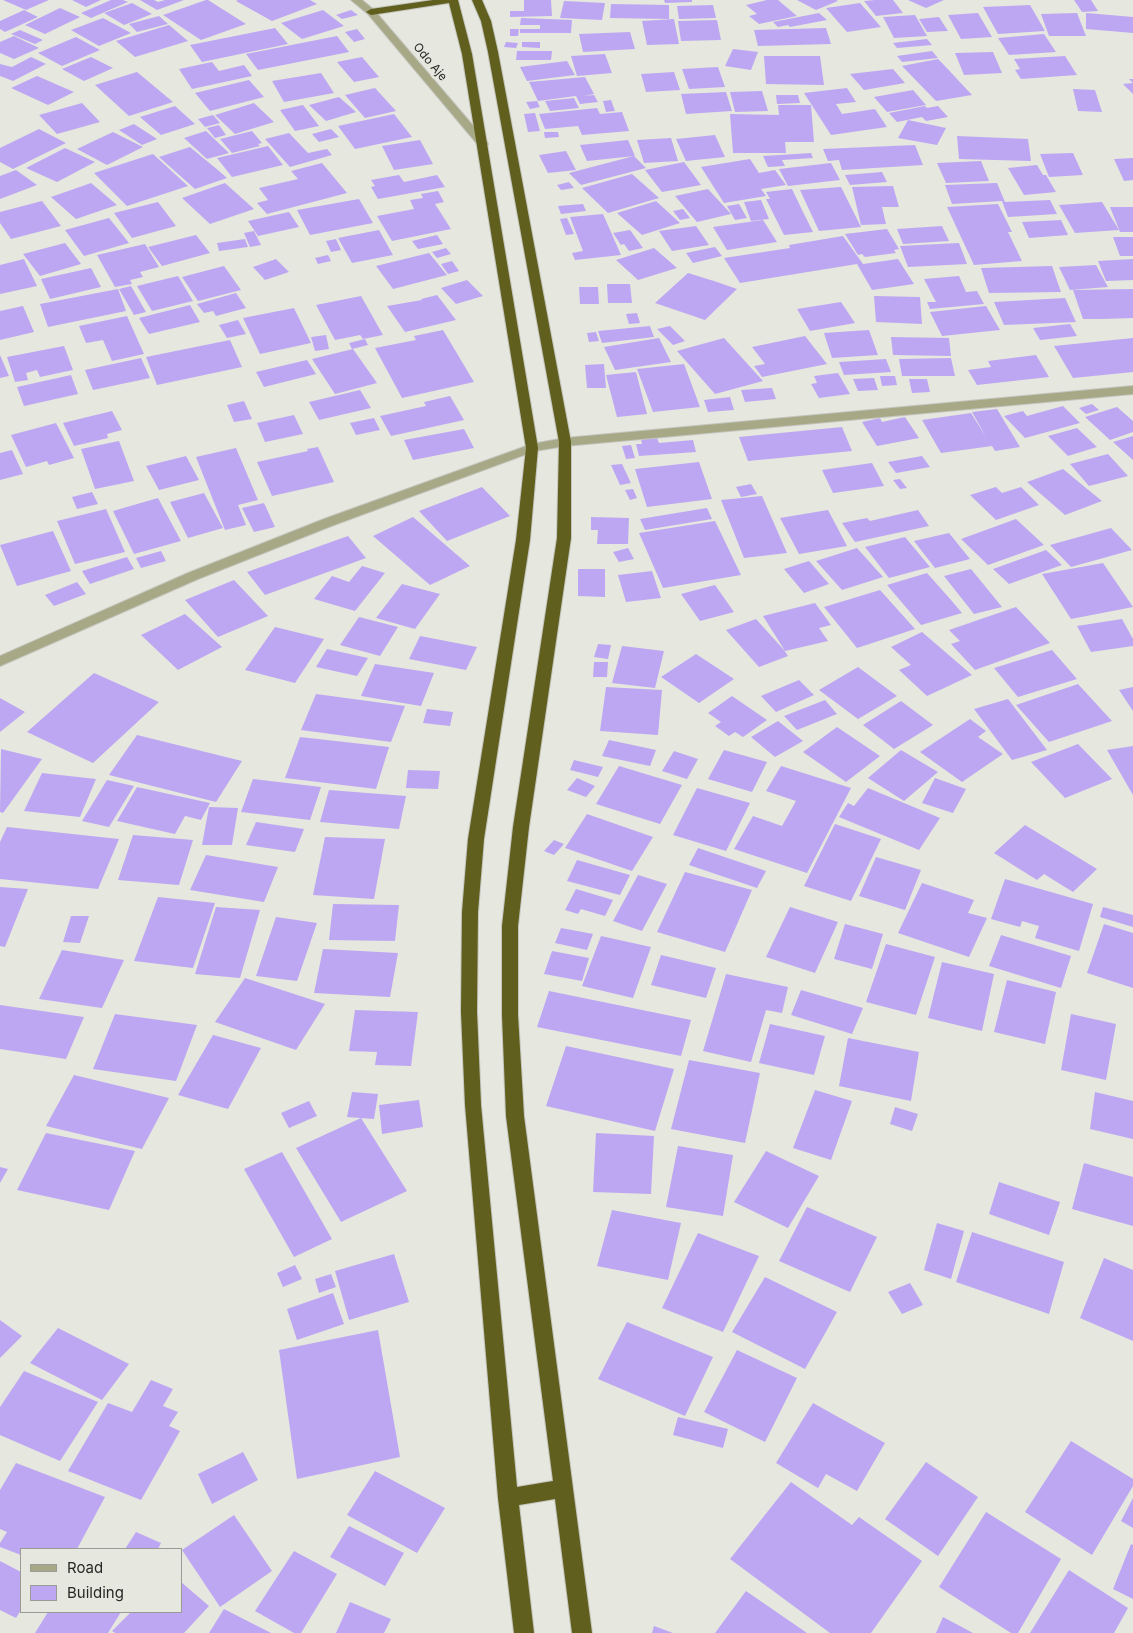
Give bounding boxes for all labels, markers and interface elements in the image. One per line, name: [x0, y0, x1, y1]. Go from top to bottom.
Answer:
street label: Odo Aje: [410, 40, 450, 84]
legend: [20, 1548, 182, 1613]
text: Road: [67, 1558, 103, 1577]
text: Building: [67, 1583, 124, 1602]

